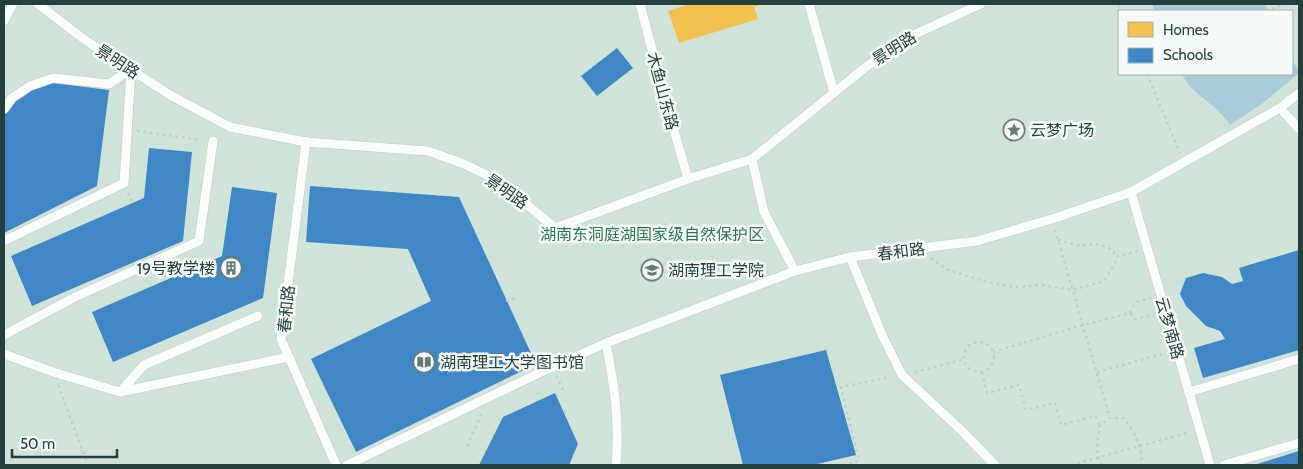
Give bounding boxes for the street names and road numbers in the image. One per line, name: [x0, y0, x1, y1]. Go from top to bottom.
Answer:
street label: 景明路: [869, 28, 920, 69]
street label: 景明路: [92, 40, 143, 82]
street label: 木鱼山东路: [643, 50, 682, 132]
street label: 景明路: [482, 170, 532, 213]
street label: 春和路: [876, 239, 926, 264]
street label: 春和路: [275, 284, 298, 334]
street label: 云梦南路: [1152, 295, 1187, 362]

